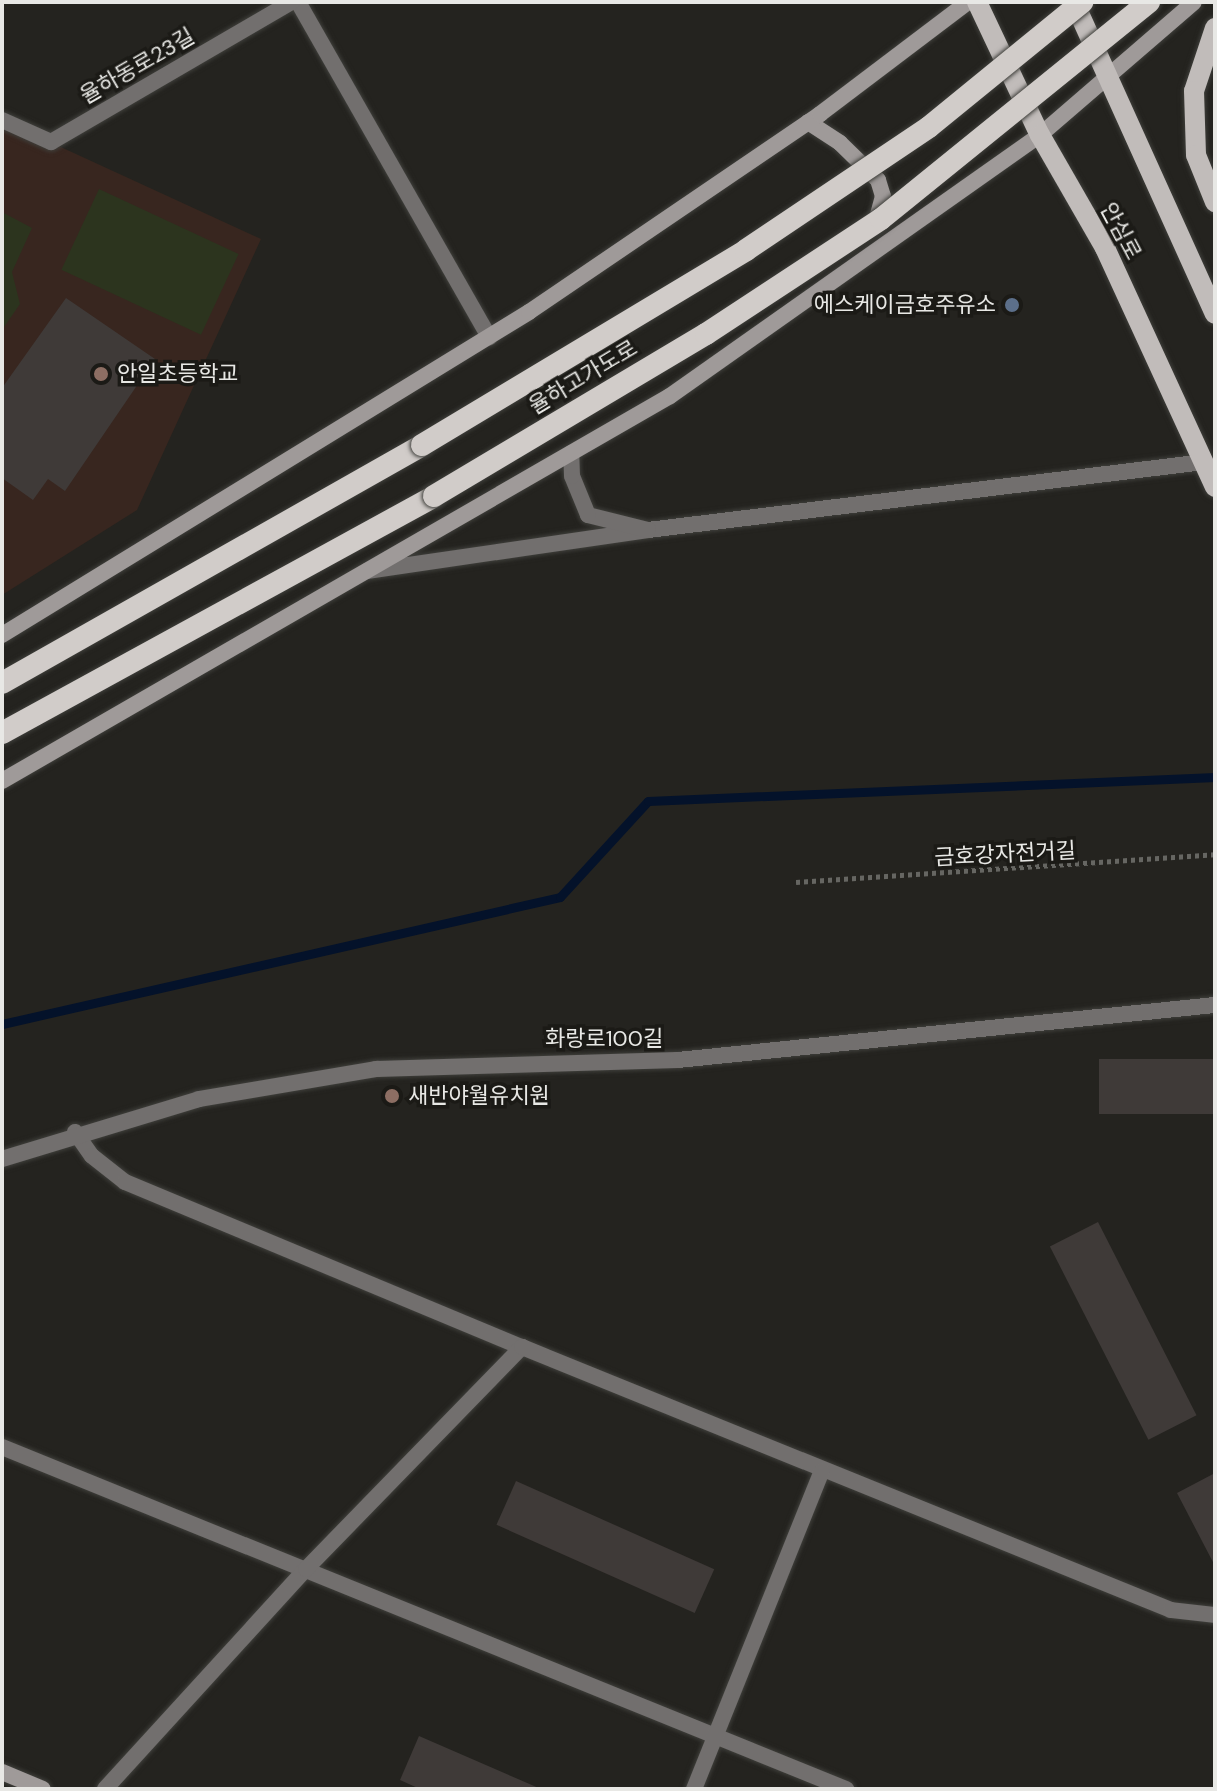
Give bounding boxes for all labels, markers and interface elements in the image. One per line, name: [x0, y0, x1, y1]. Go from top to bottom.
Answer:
street label: 율하동로23길: [75, 23, 199, 109]
street label: 안심로: [1095, 198, 1147, 264]
place label: 에스케이금호주유소: [814, 292, 996, 318]
marker: 에스케이금호주유소: [1003, 296, 1021, 314]
street label: 율하고가도로: [524, 334, 642, 420]
place label: 안일초등학교: [117, 361, 238, 387]
marker: 안일초등학교: [92, 365, 110, 383]
street label: 금호강자전거길: [934, 837, 1076, 871]
street label: 화랑로100길: [545, 1026, 663, 1052]
place label: 새반야월유치원: [408, 1083, 550, 1109]
marker: 새반야월유치원: [383, 1087, 401, 1105]

